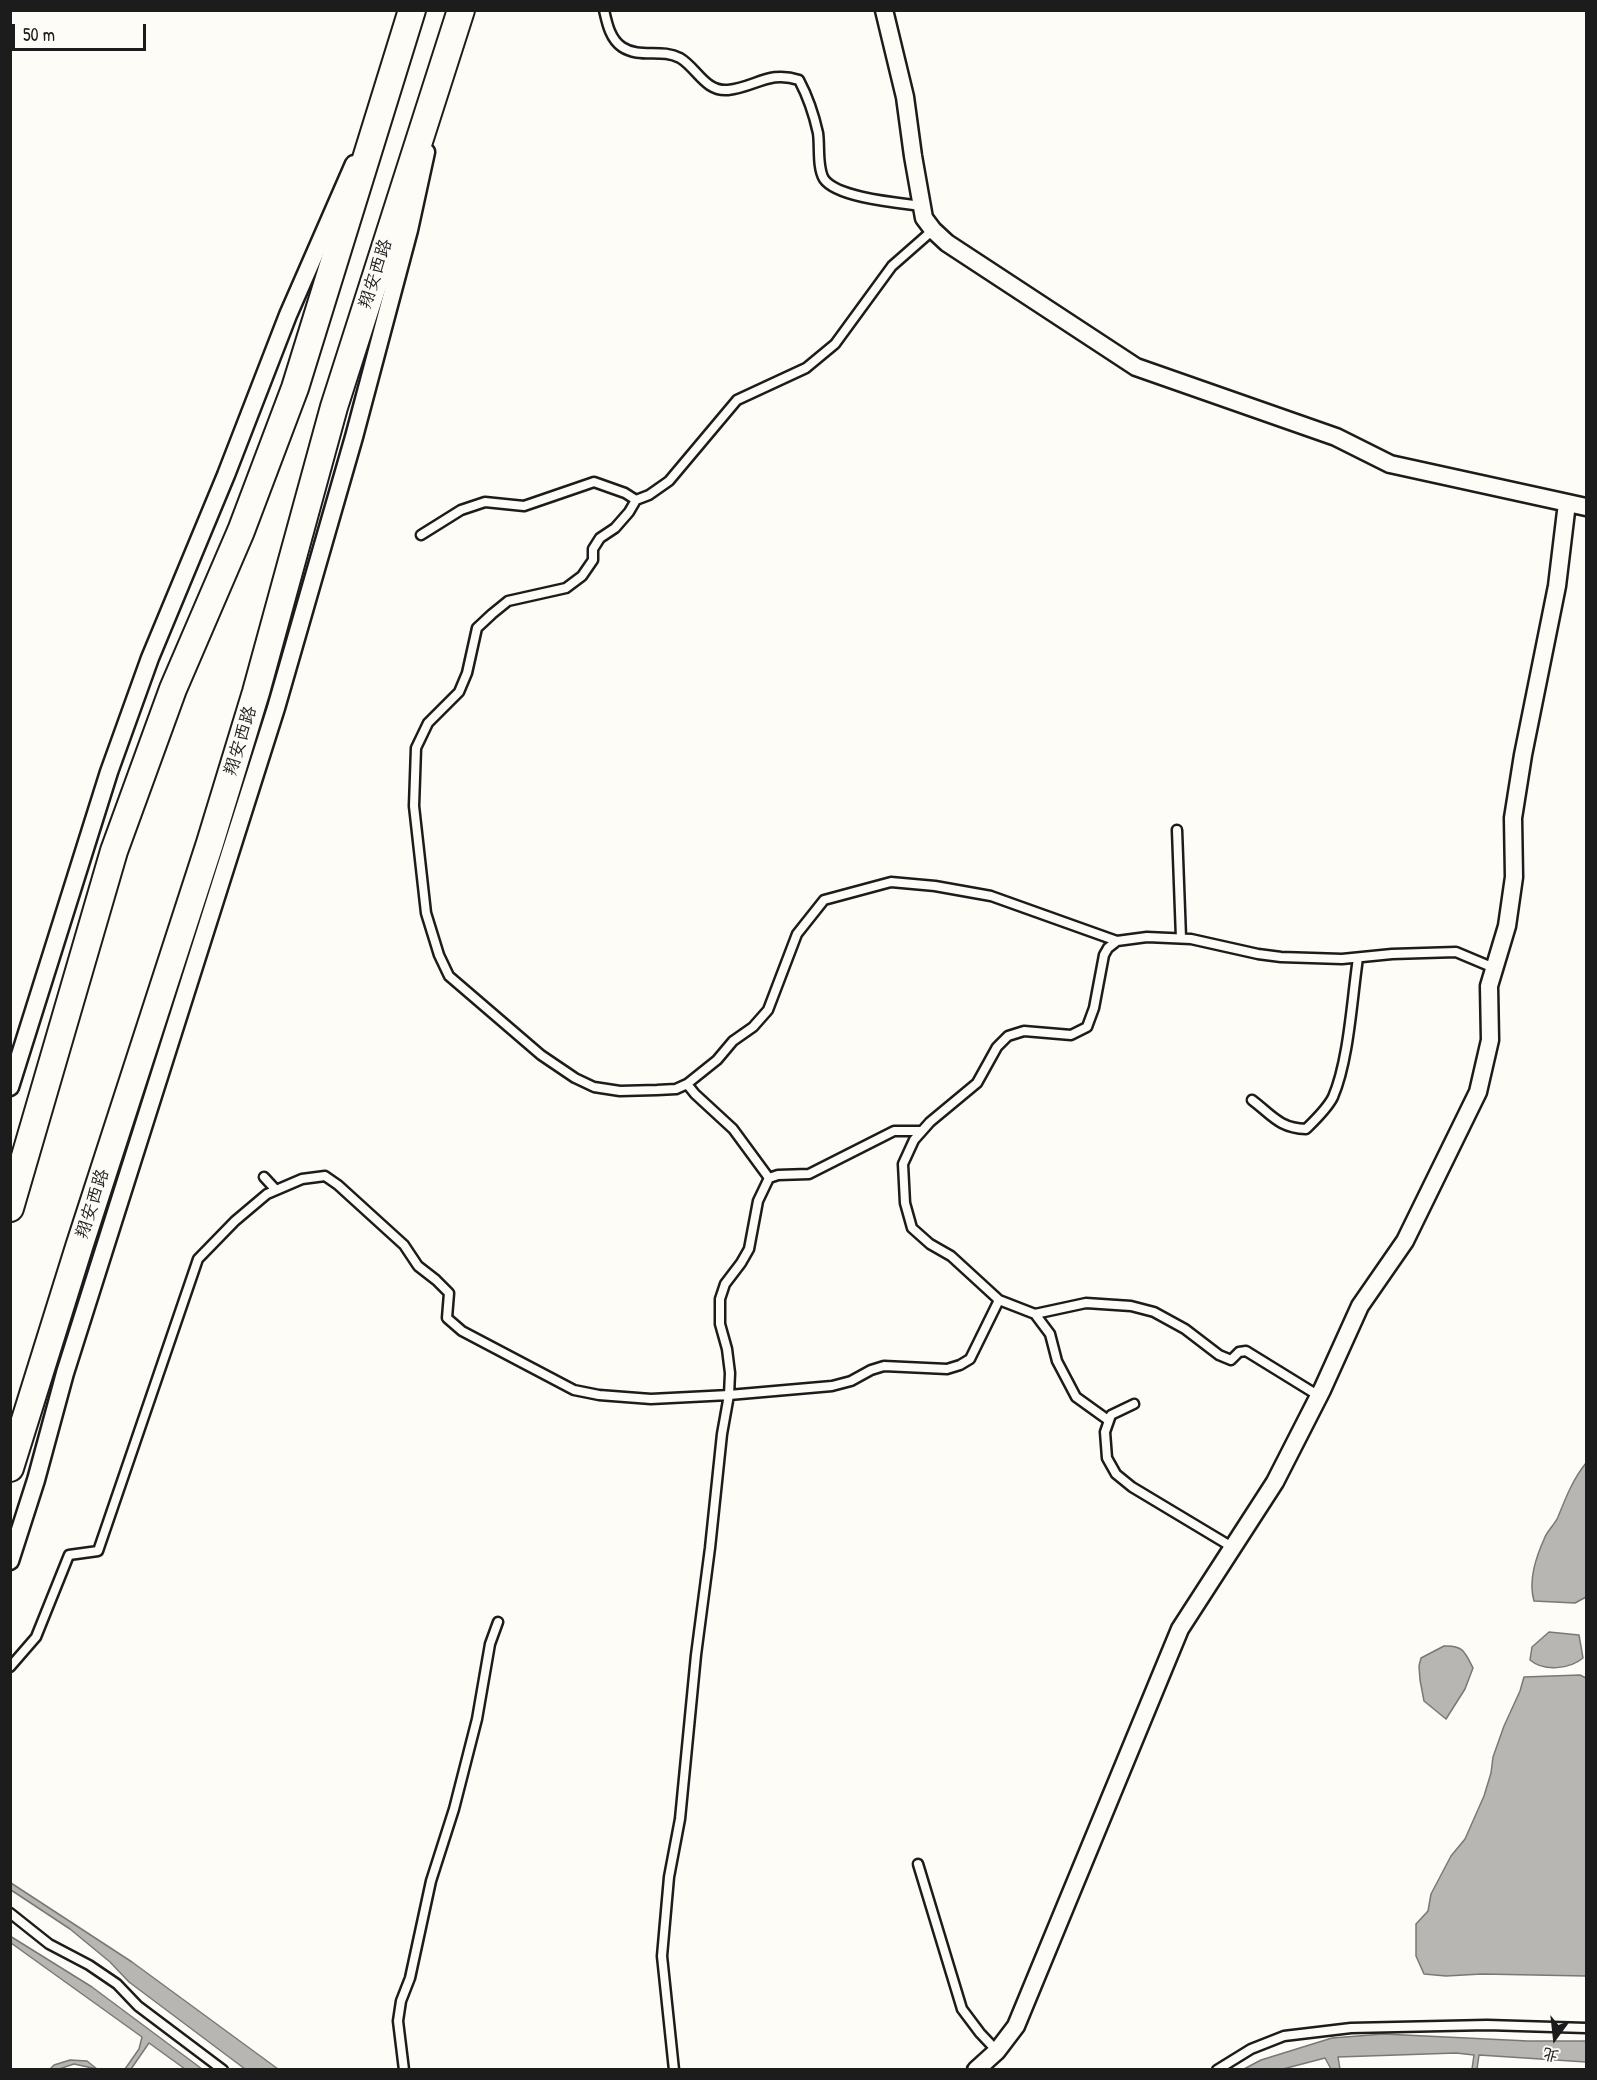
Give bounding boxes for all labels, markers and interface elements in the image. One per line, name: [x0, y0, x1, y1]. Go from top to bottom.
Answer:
scale bar: [15, 12, 148, 50]
text: 50 m: [23, 22, 55, 47]
street label: 翔安西路: [355, 236, 397, 312]
street label: 翔安西路: [220, 703, 262, 779]
street label: 翔安西路: [72, 1166, 114, 1242]
north arrow: [1525, 2008, 1585, 2068]
text: 北: [1540, 2043, 1561, 2068]

